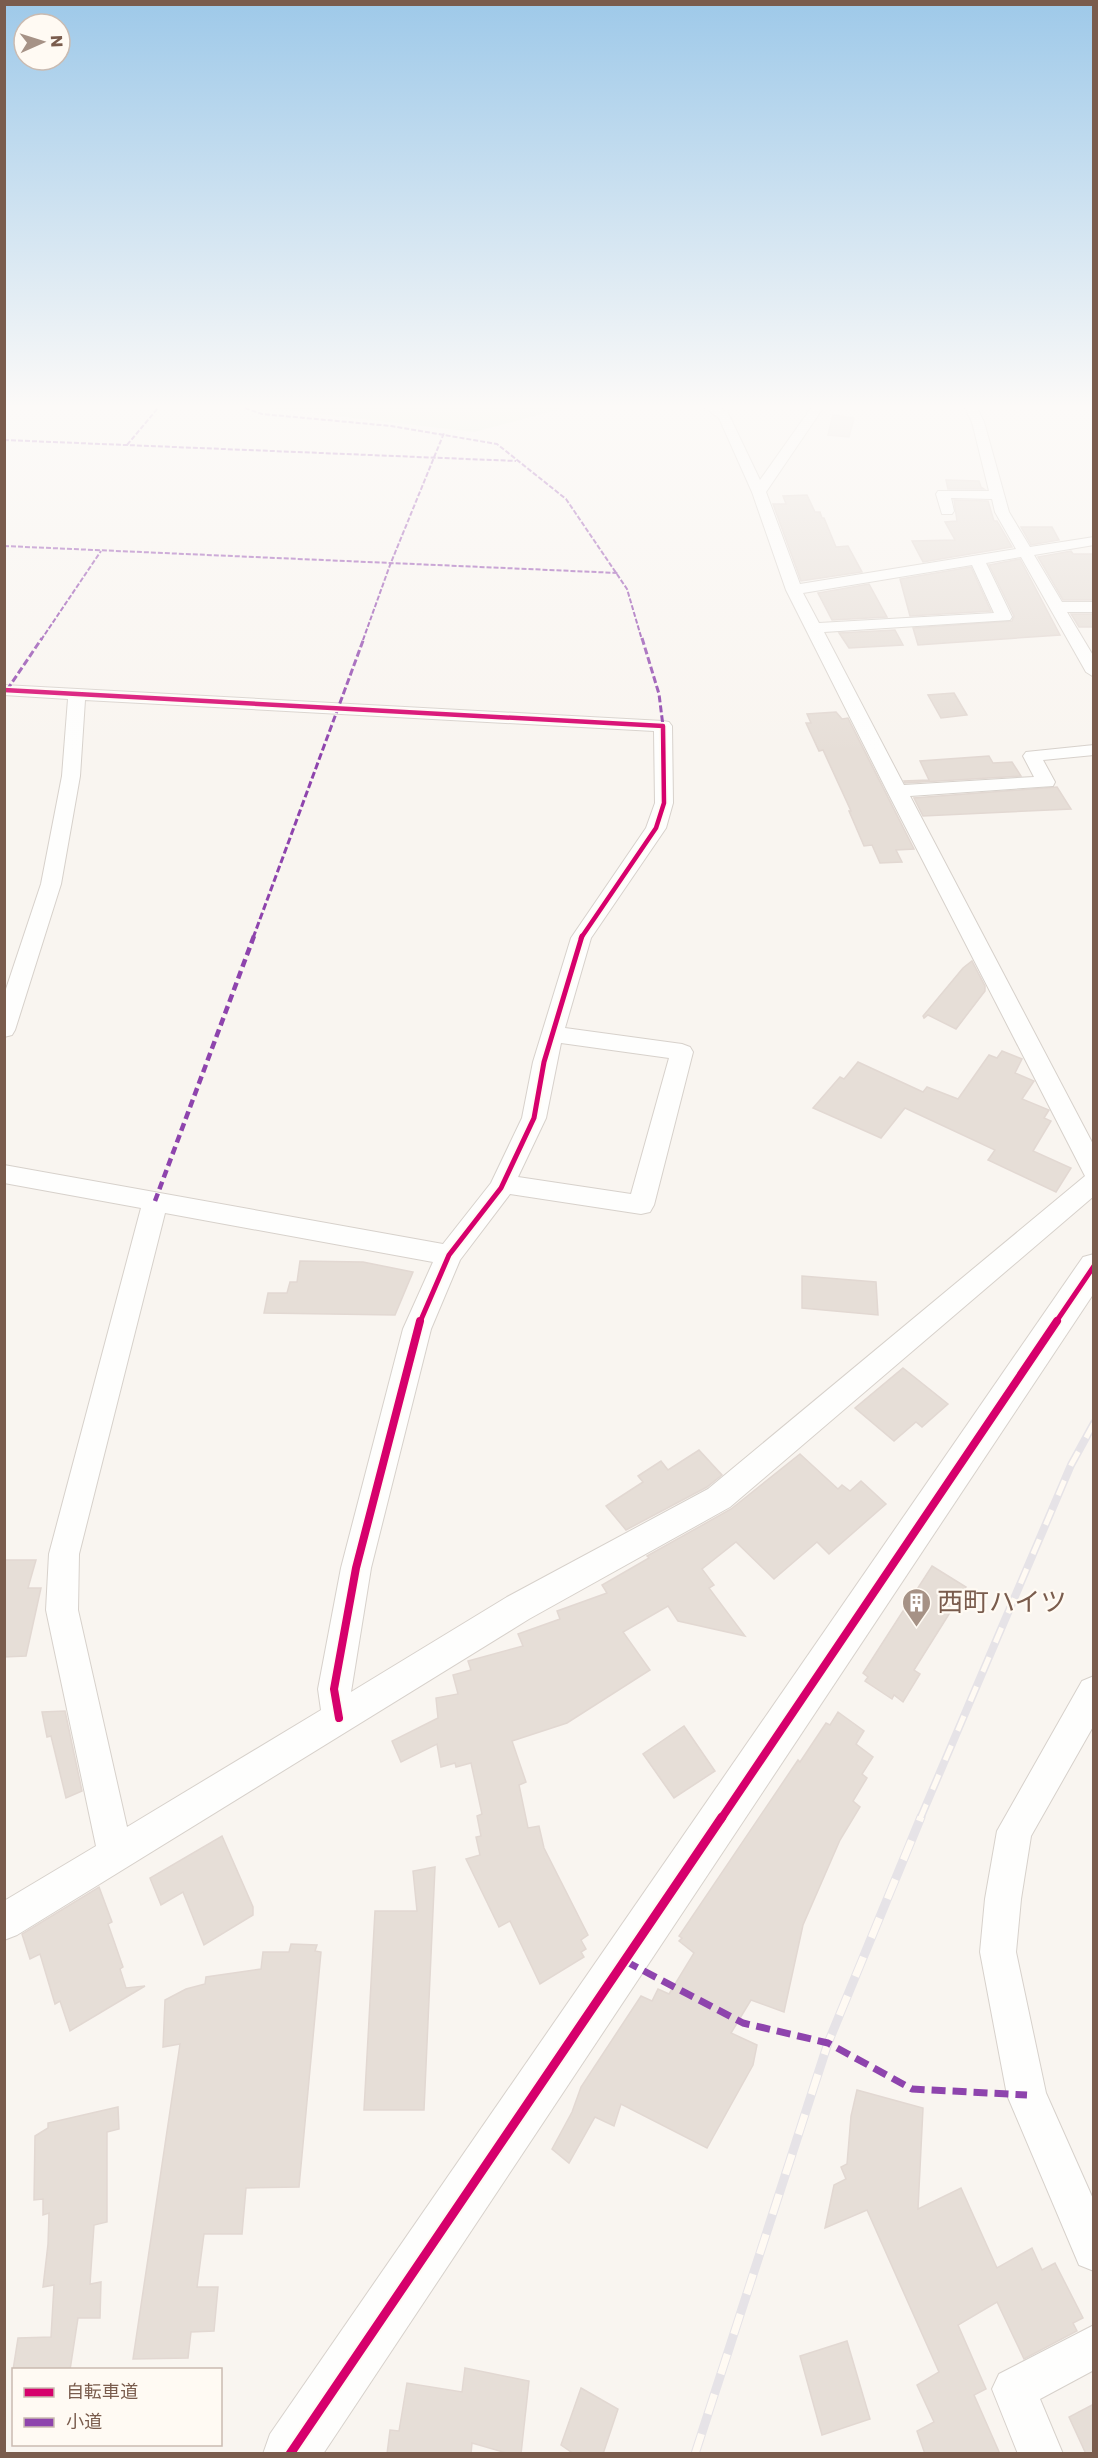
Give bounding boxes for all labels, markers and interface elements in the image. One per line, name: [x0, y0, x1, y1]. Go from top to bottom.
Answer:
north arrow: [12, 12, 72, 72]
text: N: [45, 35, 68, 48]
place label: 西町ハイツ: [937, 1584, 1066, 1620]
building icon: 西町ハイツ: [900, 1586, 932, 1628]
legend: [12, 2368, 222, 2446]
text: 自転車道: [66, 2379, 138, 2404]
text: 小道: [66, 2409, 102, 2434]

